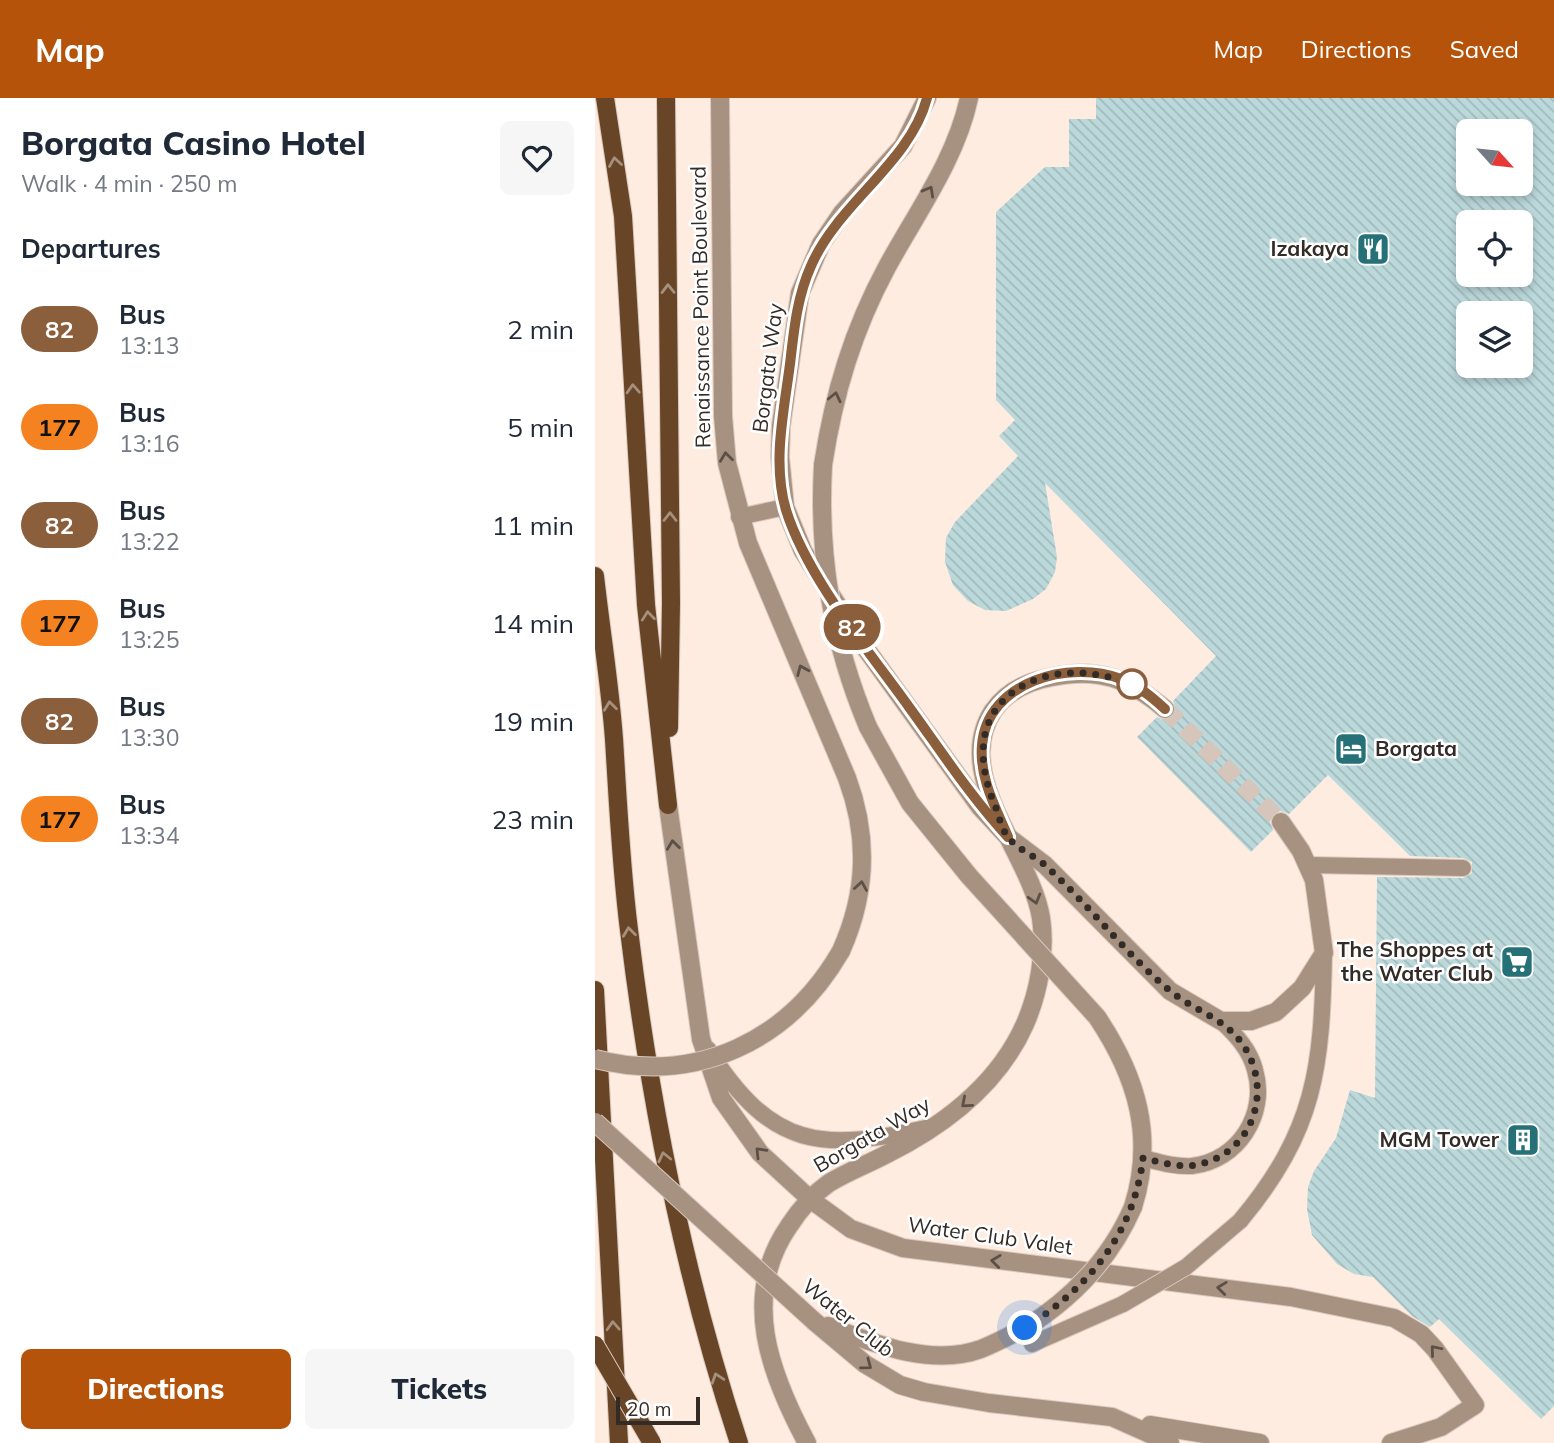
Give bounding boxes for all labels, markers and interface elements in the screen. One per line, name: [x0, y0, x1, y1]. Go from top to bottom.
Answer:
text: Map: [35, 29, 105, 70]
text: Map: [1213, 34, 1263, 64]
text: Directions: [1301, 34, 1412, 64]
text: Saved: [1450, 34, 1519, 64]
north arrow: [1456, 119, 1533, 196]
map controls: [1456, 119, 1533, 378]
button: heart: [500, 121, 574, 195]
text: Borgata Casino Hotel: [21, 122, 366, 163]
one-way arrow: [608, 156, 623, 168]
street label: Renaissance Point Boulevard: [685, 166, 715, 448]
text: Walk · 4 min · 250 m: [21, 169, 238, 198]
one-way arrow: [921, 186, 934, 199]
button: locate: [1456, 210, 1533, 287]
restaurant icon: Izakaya: [1354, 230, 1392, 268]
text: Departures: [21, 232, 161, 265]
place label: Izakaya: [1270, 235, 1349, 261]
one-way arrow: [660, 283, 676, 294]
text: Bus: [119, 298, 165, 331]
button: layers: [1456, 301, 1533, 378]
street label: Borgata Way: [746, 302, 788, 434]
text: 2 min: [507, 313, 574, 346]
text: 82: [45, 314, 74, 344]
text: 13:13: [119, 331, 179, 360]
one-way arrow: [626, 383, 641, 394]
one-way arrow: [827, 391, 842, 403]
text: Bus: [119, 396, 165, 429]
text: 5 min: [507, 411, 574, 444]
text: 177: [38, 412, 81, 442]
text: 13:16: [119, 429, 179, 458]
one-way arrow: [719, 451, 734, 463]
text: Bus: [119, 494, 165, 527]
text: 11 min: [492, 509, 574, 542]
text: 82: [45, 510, 74, 540]
one-way arrow: [662, 511, 678, 521]
text: 13:22: [119, 527, 179, 556]
text: Bus: [119, 592, 165, 625]
line badge: 82: [821, 604, 883, 650]
text: 14 min: [492, 607, 574, 640]
text: 177: [38, 608, 81, 638]
one-way arrow: [640, 610, 655, 622]
text: 82: [838, 612, 866, 642]
text: 13:25: [119, 625, 179, 654]
one-way arrow: [796, 665, 810, 677]
unlabelled marker: [1117, 669, 1147, 699]
text: Bus: [119, 690, 165, 723]
one-way arrow: [602, 700, 617, 711]
text: 19 min: [492, 705, 574, 738]
text: 82: [45, 706, 74, 736]
text: 13:30: [119, 723, 179, 752]
hotel icon: Borgata: [1332, 730, 1370, 768]
place label: Borgata: [1375, 735, 1457, 761]
text: Bus: [119, 788, 165, 821]
text: 23 min: [492, 803, 574, 836]
text: 177: [38, 804, 81, 834]
text: 13:34: [119, 821, 179, 850]
one-way arrow: [665, 839, 680, 851]
one-way arrow: [853, 881, 868, 892]
one-way arrow: [1027, 893, 1042, 905]
one-way arrow: [622, 926, 637, 938]
place label: The Shoppes at the Water Club: [1337, 936, 1493, 986]
supermarket icon: The Shoppes at the Water Club: [1498, 943, 1536, 981]
street label: Borgata Way: [809, 1090, 934, 1178]
one-way arrow: [961, 1095, 974, 1108]
building icon: MGM Tower: [1504, 1121, 1542, 1159]
place label: MGM Tower: [1379, 1126, 1500, 1152]
one-way arrow: [756, 1147, 769, 1160]
one-way arrow: [658, 1151, 673, 1163]
street label: Water Club Valet: [906, 1211, 1074, 1259]
one-way arrow: [990, 1254, 1002, 1269]
street label: Water Club: [797, 1272, 900, 1362]
one-way arrow: [1216, 1281, 1227, 1296]
your location: [1007, 1310, 1042, 1345]
one-way arrow: [605, 1320, 620, 1331]
one-way arrow: [1431, 1345, 1443, 1358]
button: Directions: [21, 1349, 291, 1429]
button: Tickets: [305, 1349, 574, 1429]
one-way arrow: [860, 1357, 872, 1370]
one-way arrow: [711, 1372, 726, 1384]
scale bar: [616, 1394, 700, 1426]
text: 20 m: [627, 1397, 671, 1421]

